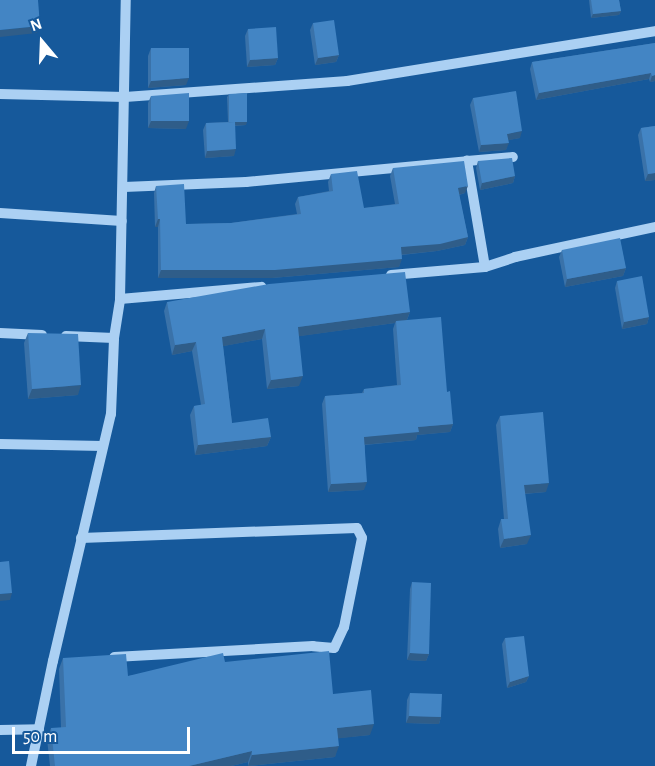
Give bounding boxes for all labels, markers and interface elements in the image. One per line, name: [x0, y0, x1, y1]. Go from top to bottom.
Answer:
north arrow: [12, 12, 72, 72]
text: N: [28, 16, 44, 34]
scale bar: [15, 715, 194, 753]
text: 50 m: [23, 728, 57, 746]

